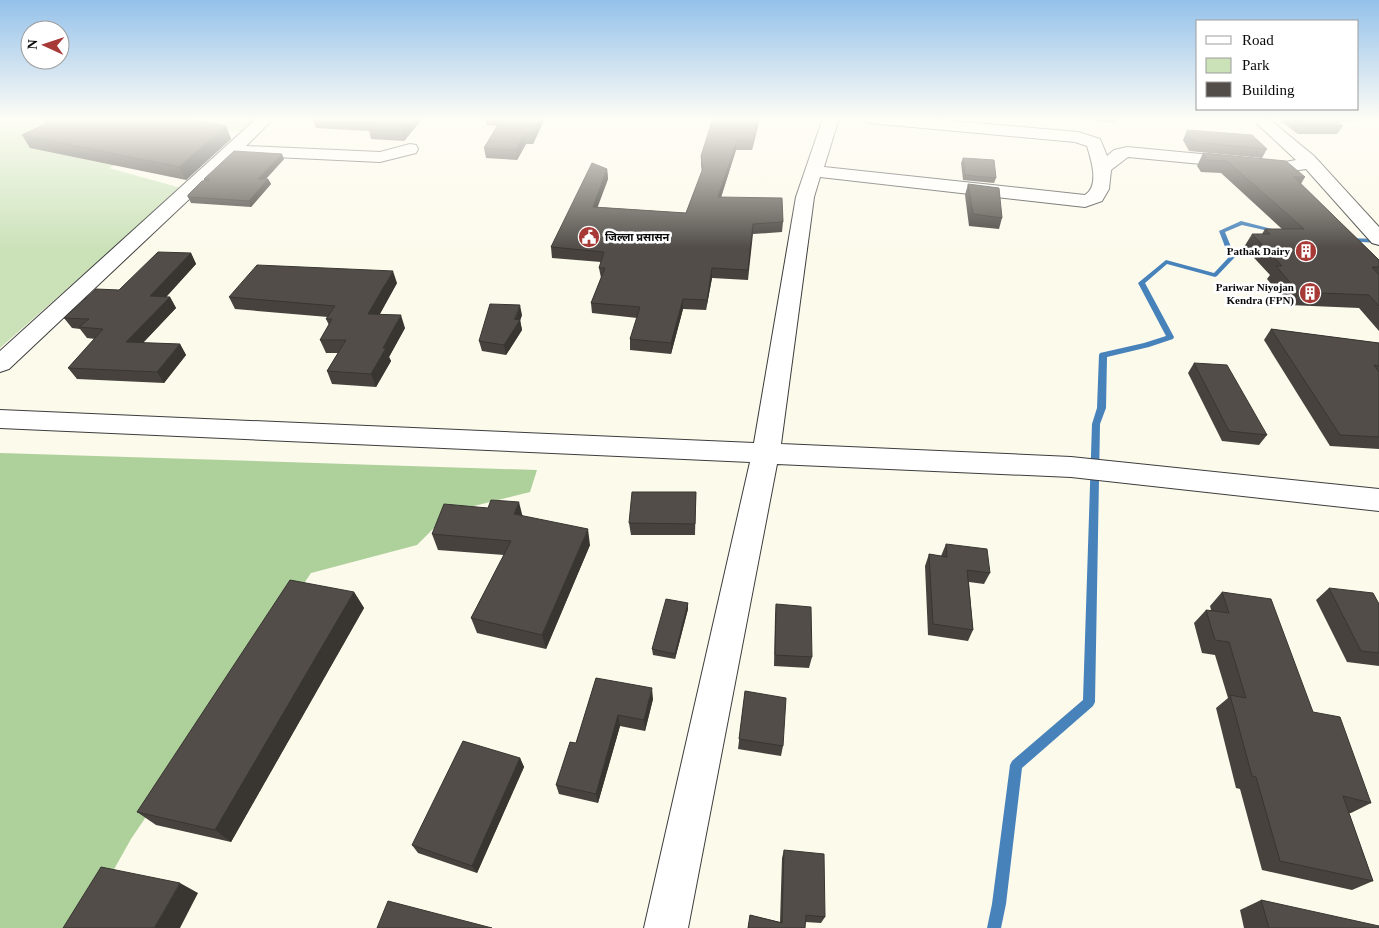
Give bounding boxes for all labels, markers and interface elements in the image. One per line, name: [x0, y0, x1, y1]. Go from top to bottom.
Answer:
north arrow: [20, 20, 70, 70]
legend: [1196, 20, 1359, 110]
text: Road: [1242, 32, 1274, 48]
text: N: [25, 39, 40, 50]
text: Park: [1242, 57, 1270, 73]
text: Building: [1242, 82, 1295, 98]
public building icon: जिल्ला प्रसासन: [577, 225, 601, 249]
place label: जिल्ला प्रसासन: [605, 231, 670, 243]
building icon: Pathak Dairy: [1294, 239, 1318, 263]
place label: Pathak Dairy: [1227, 245, 1291, 257]
place label: Pariwar Niyojan Kendra (FPN): [1216, 281, 1294, 307]
building icon: Pariwar Niyojan Kendra (FPN): [1298, 281, 1322, 305]

